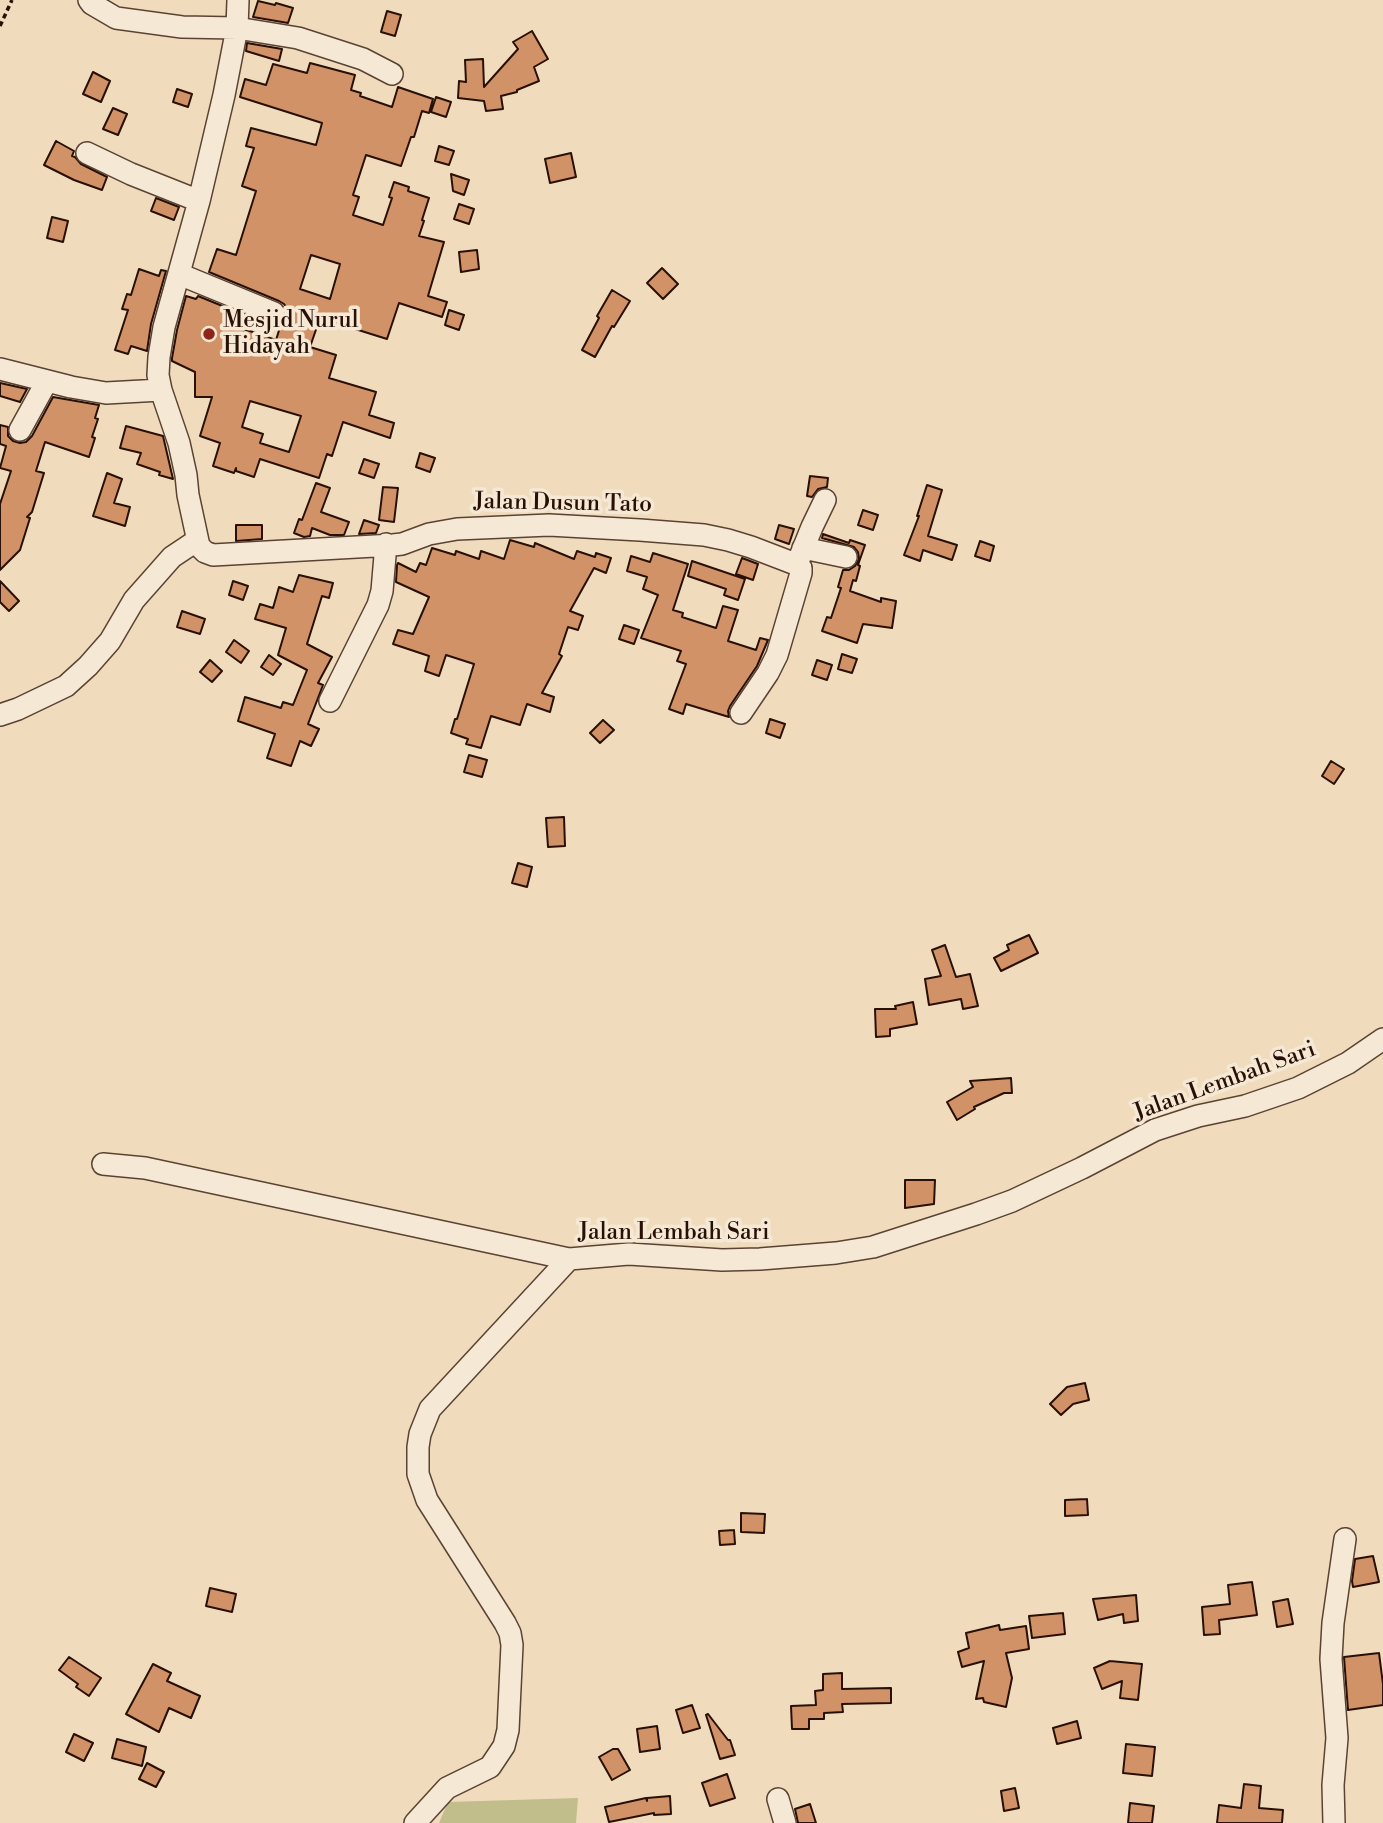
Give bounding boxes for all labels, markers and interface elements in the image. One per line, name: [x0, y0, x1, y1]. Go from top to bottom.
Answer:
place label: Mesjid Nurul Hidayah: [223, 307, 358, 361]
marker: Mesjid Nurul Hidayah: [201, 326, 217, 342]
street label: Jalan Dusun Tato: [474, 489, 652, 519]
street label: Jalan Lembah Sari: [1130, 1036, 1320, 1128]
street label: Jalan Lembah Sari: [578, 1219, 770, 1247]

